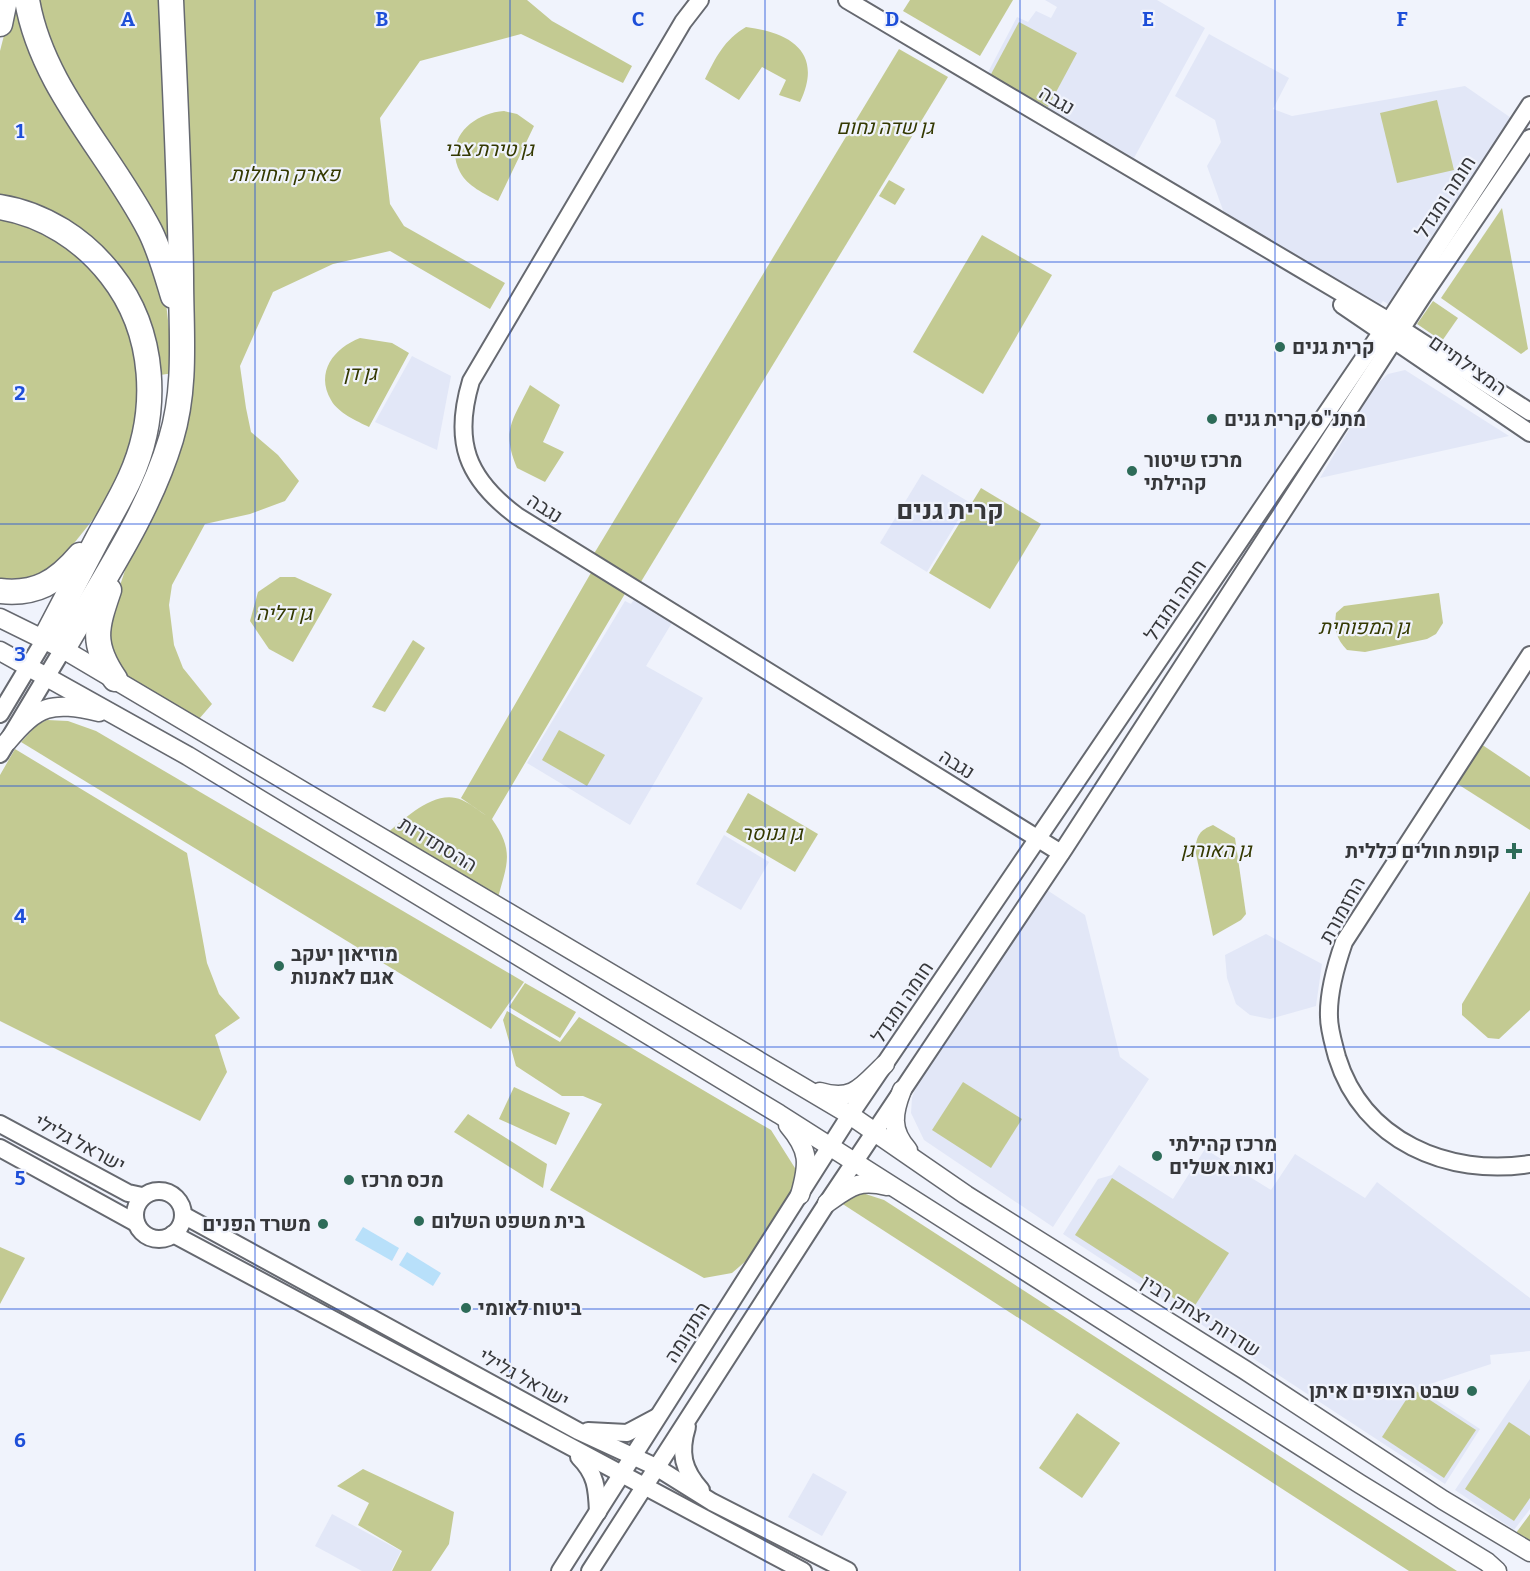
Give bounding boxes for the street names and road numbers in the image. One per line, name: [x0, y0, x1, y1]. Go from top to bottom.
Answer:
street label: נגבה: [1035, 80, 1079, 120]
street label: חומה ומגדל: [1409, 151, 1481, 243]
street label: המצילתיים: [1425, 330, 1511, 400]
street label: נגבה: [523, 488, 567, 528]
street label: חומה ומגדל: [1139, 555, 1211, 645]
street label: נגבה: [935, 744, 979, 784]
street label: ההסתדרות: [394, 811, 482, 877]
street label: התזמורת: [1314, 873, 1370, 947]
street label: חומה ומגדל: [866, 957, 938, 1047]
street label: ישראל גלילי: [31, 1109, 129, 1177]
street label: שדרות יצחק רבין: [1137, 1270, 1265, 1362]
street label: התקומה: [659, 1297, 715, 1367]
street label: ישראל גלילי: [475, 1343, 573, 1413]

